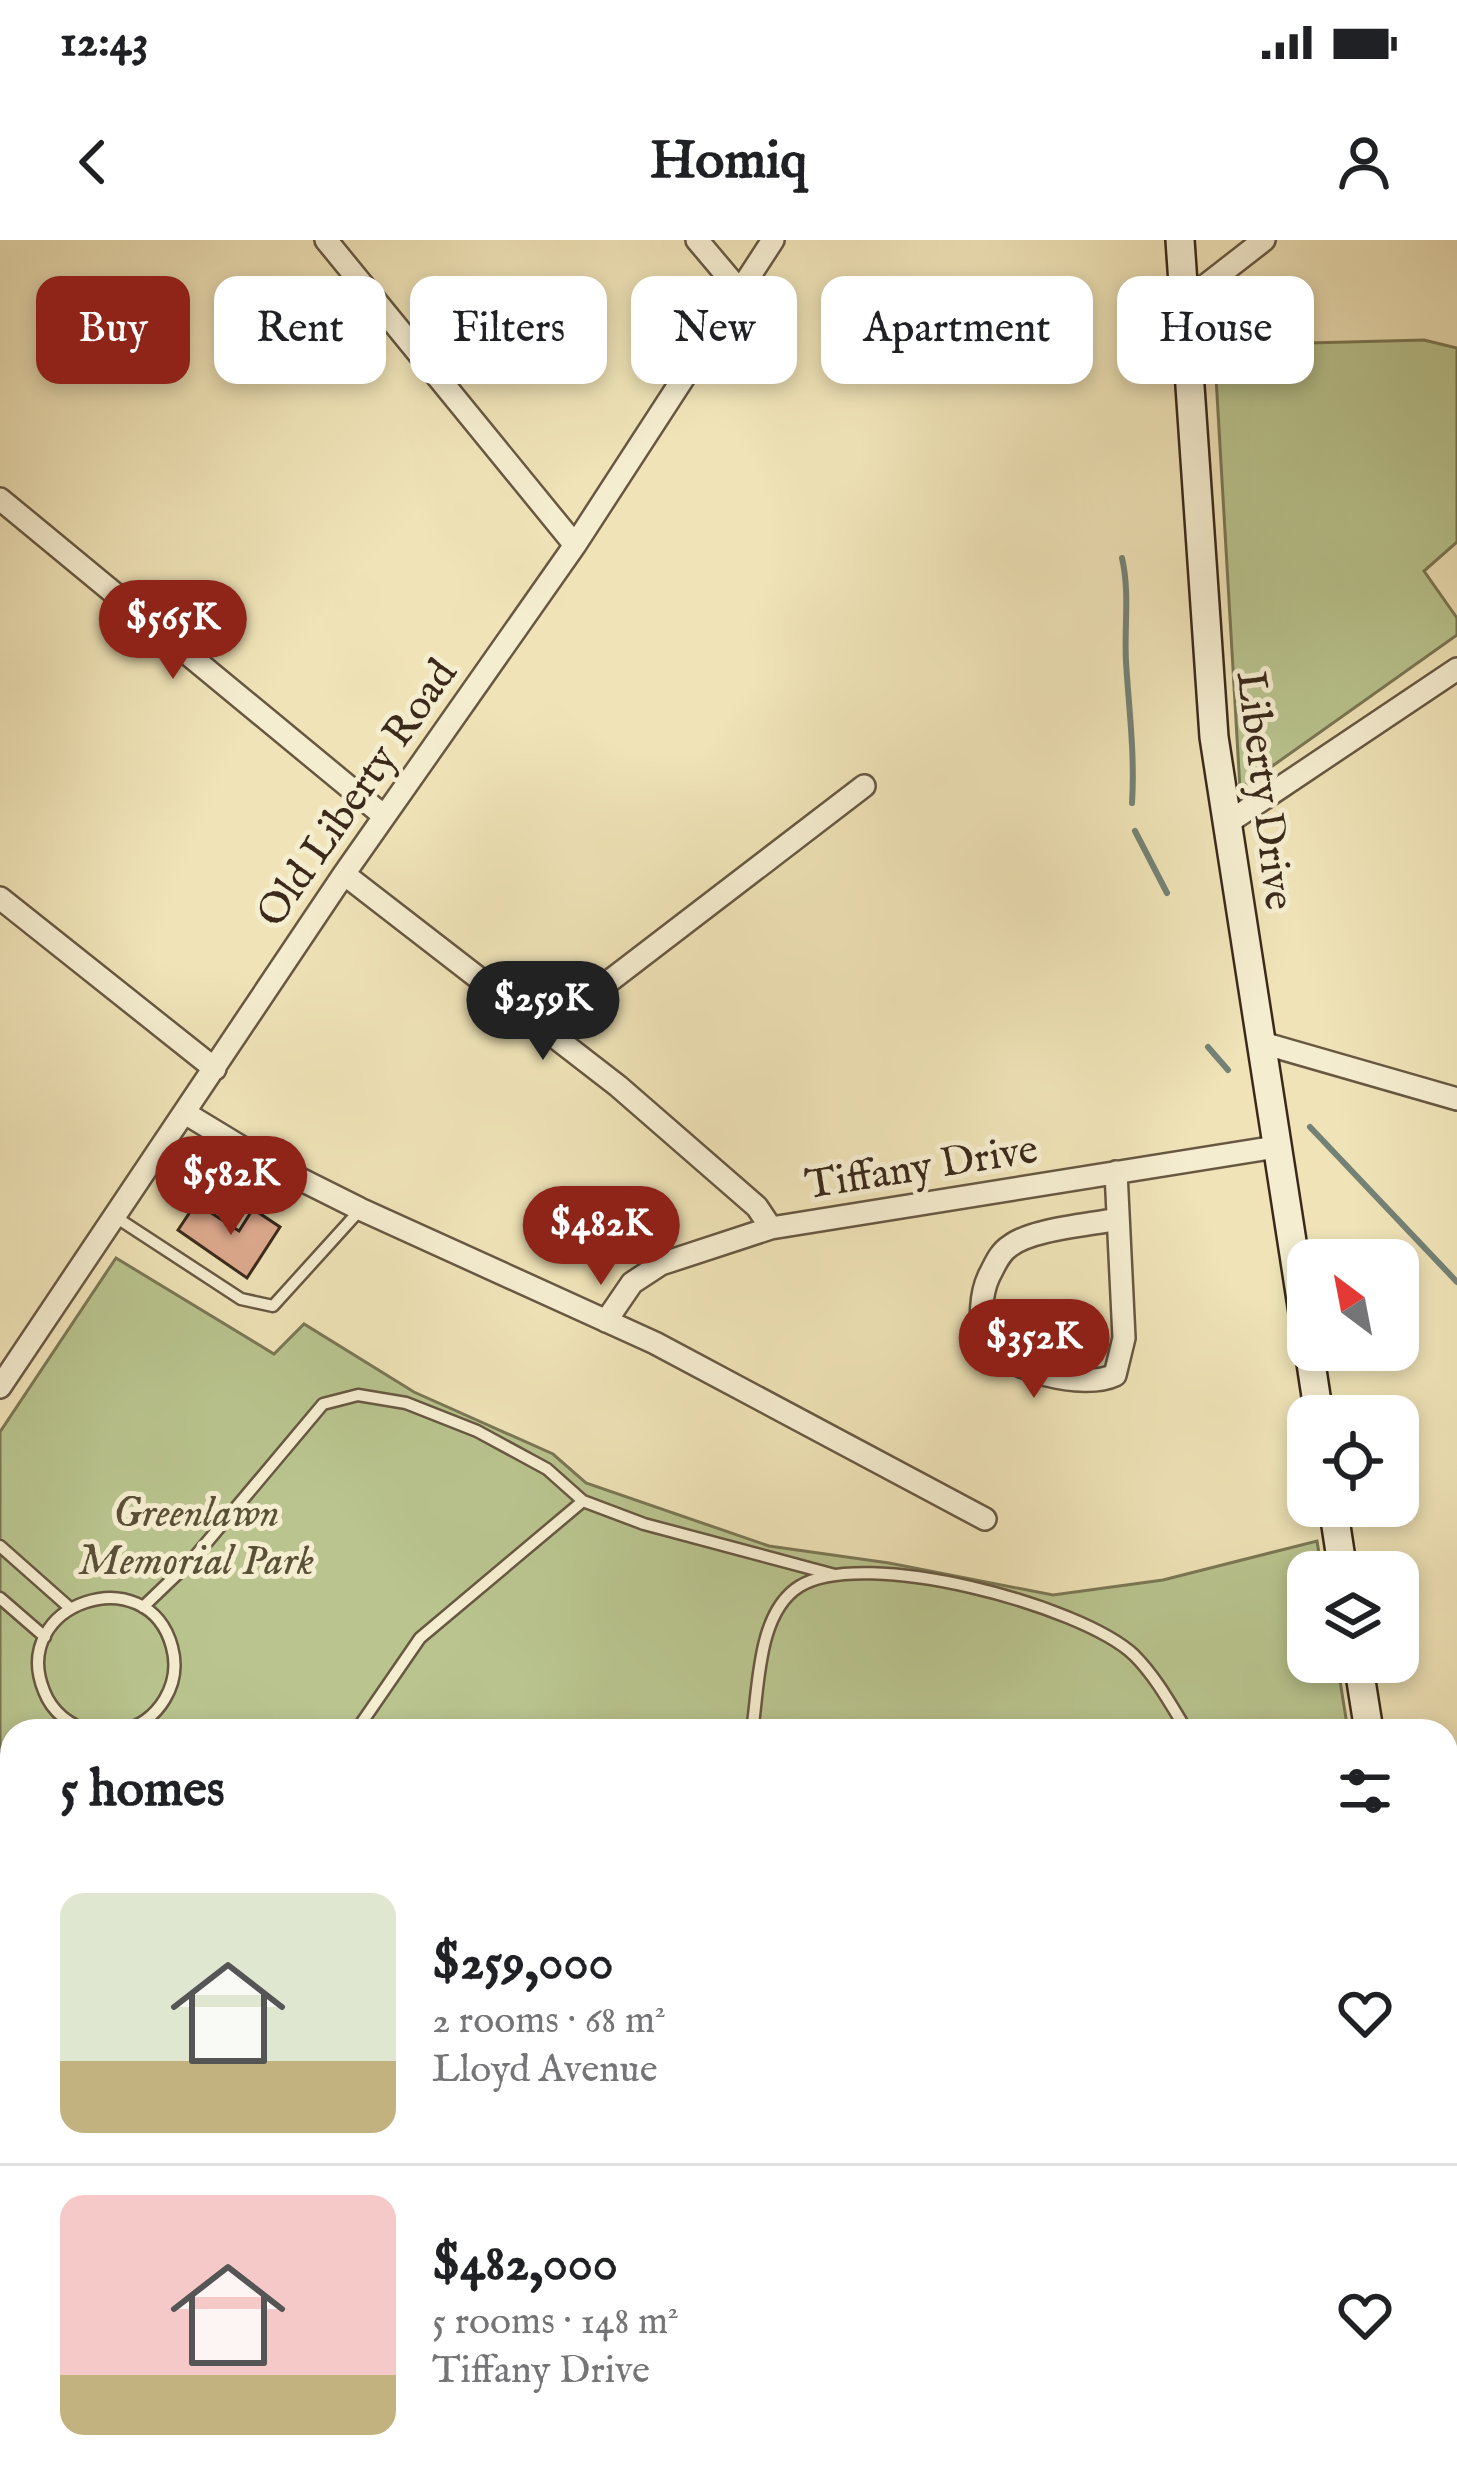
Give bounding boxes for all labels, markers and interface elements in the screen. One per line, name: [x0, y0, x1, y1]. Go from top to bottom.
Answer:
text: 12:43: [60, 14, 149, 71]
text: Homiq: [650, 128, 807, 197]
icon: back: [60, 129, 126, 195]
icon: person: [1331, 129, 1397, 195]
chip: Buy: [36, 276, 190, 384]
chip: Rent: [214, 276, 386, 384]
chip: Filters: [410, 276, 607, 384]
chip: New: [631, 276, 797, 384]
chip: Apartment: [821, 276, 1093, 384]
chip: House: [1117, 276, 1314, 384]
pin: $565K: [89, 580, 257, 682]
text: $565K: [126, 594, 220, 643]
street label: Old Liberty Road: [246, 649, 470, 938]
street label: Liberty Drive: [1223, 668, 1304, 913]
pin: $259K: [459, 961, 627, 1063]
text: $259K: [493, 975, 593, 1024]
street label: Tiffany Drive: [802, 1124, 1042, 1213]
pin: $582K: [147, 1136, 315, 1238]
text: $582K: [182, 1150, 280, 1199]
pin: $482K: [517, 1186, 685, 1288]
text: $482K: [550, 1200, 652, 1249]
north arrow: [1287, 1239, 1419, 1371]
map controls: [1287, 1239, 1419, 1683]
pin: $352K: [950, 1299, 1118, 1401]
text: $352K: [986, 1313, 1082, 1362]
button: locate: [1287, 1395, 1419, 1527]
park label: Greenlawn Memorial Park: [78, 1488, 314, 1589]
button: layers: [1287, 1551, 1419, 1683]
icon: filters: [1332, 1758, 1398, 1824]
text: 5 homes: [60, 1759, 225, 1824]
text: $259,000: [432, 1932, 614, 1997]
icon: home: [156, 1941, 300, 2085]
icon: heart: [1332, 1980, 1398, 2046]
text: 2 rooms · 68 m²: [432, 1997, 666, 2046]
text: Lloyd Avenue: [432, 2046, 658, 2095]
text: $482,000: [432, 2233, 618, 2298]
icon: home: [156, 2243, 300, 2387]
icon: heart: [1332, 2282, 1398, 2348]
text: 5 rooms · 148 m²: [432, 2298, 679, 2347]
text: Tiffany Drive: [432, 2347, 650, 2396]

